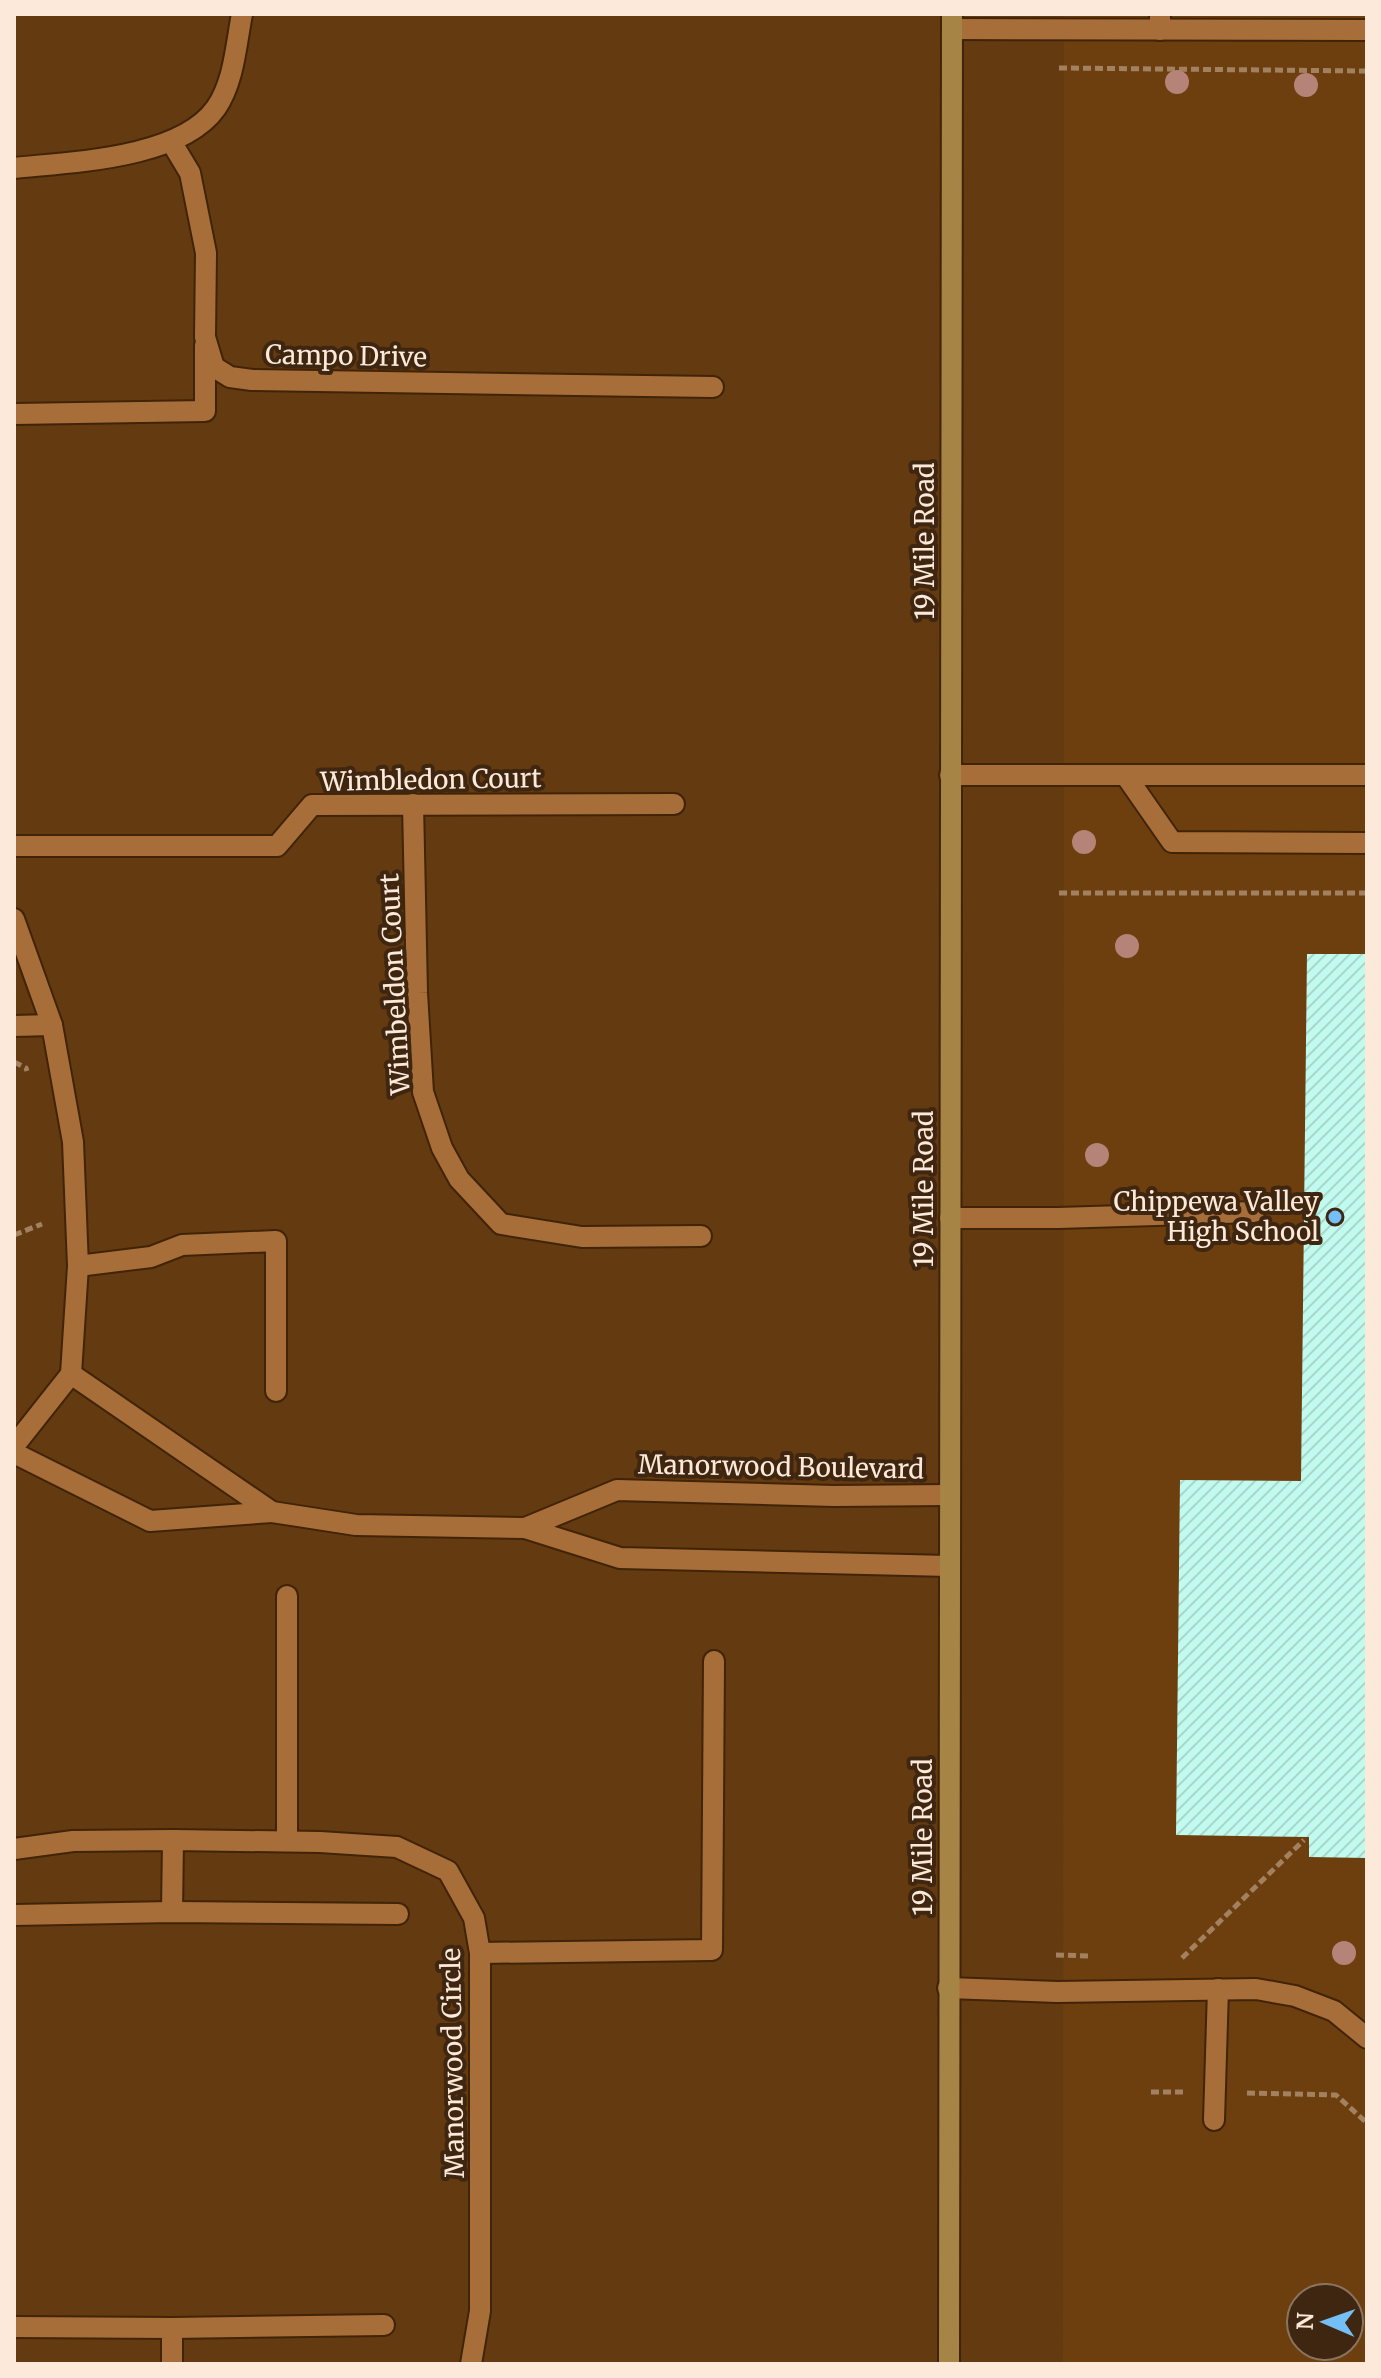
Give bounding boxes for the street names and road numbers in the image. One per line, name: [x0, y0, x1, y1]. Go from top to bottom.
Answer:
street label: Campo Drive: [265, 338, 427, 373]
street label: 19 Mile Road: [908, 462, 941, 620]
street label: Wimbledon Court: [319, 761, 542, 798]
street label: Wimbeldon Court: [372, 872, 417, 1097]
street label: 19 Mile Road: [907, 1110, 940, 1268]
street label: Manorwood Boulevard: [638, 1448, 925, 1485]
street label: 19 Mile Road: [906, 1758, 939, 1916]
street label: Manorwood Circle: [434, 1948, 471, 2178]

